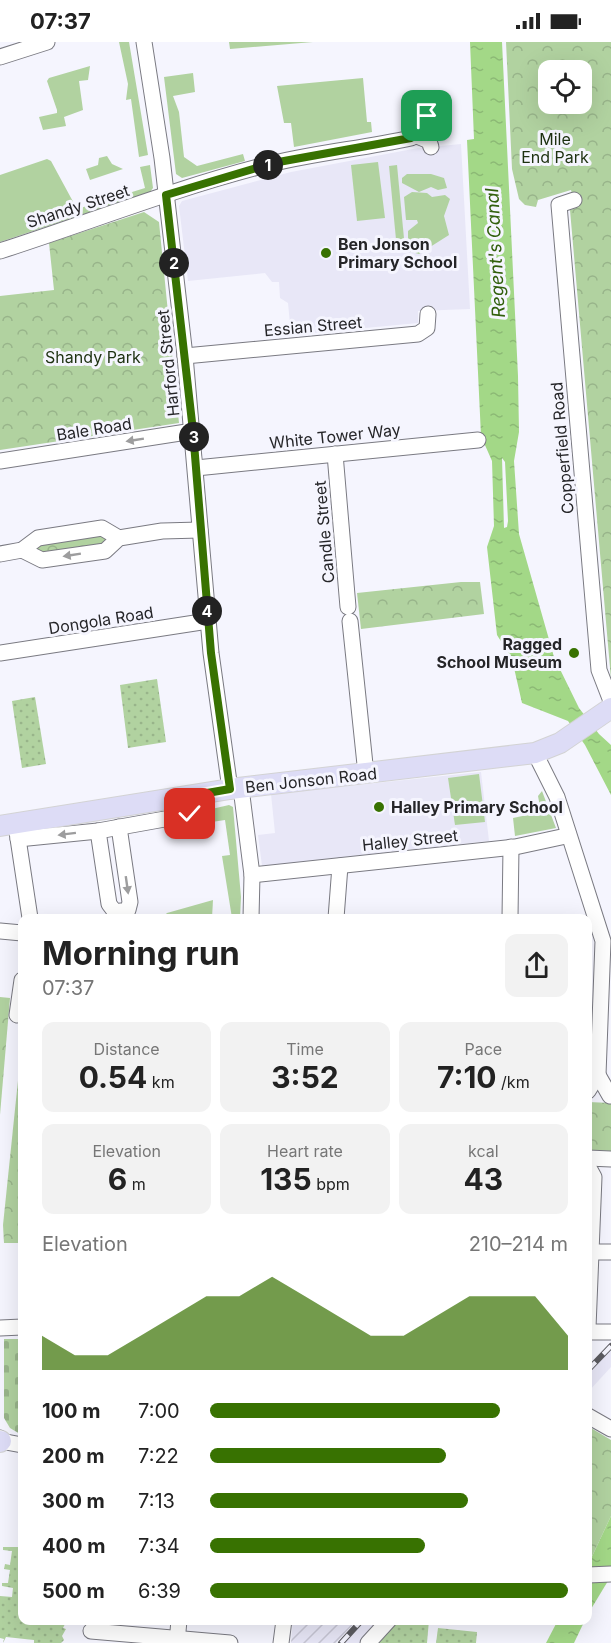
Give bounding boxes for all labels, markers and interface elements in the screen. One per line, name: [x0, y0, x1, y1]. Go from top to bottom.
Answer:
text: 07:37: [30, 8, 91, 34]
map controls: [538, 60, 592, 114]
button: locate: [538, 60, 592, 114]
pin: [401, 90, 452, 141]
icon: arrive: [410, 99, 443, 132]
park label: Mile End Park: [521, 129, 589, 167]
pin: 1: [253, 150, 283, 180]
text: 1: [265, 155, 271, 175]
street label: Shandy Street: [24, 180, 132, 232]
water label: Regent's Canal: [481, 187, 509, 318]
place label: Ben Jonson Primary School: [338, 234, 457, 272]
marker: Ben Jonson Primary School: [319, 246, 333, 260]
pin: 2: [159, 248, 189, 278]
text: 2: [169, 253, 179, 273]
street label: Harford Street: [152, 309, 184, 417]
street label: Essian Street: [263, 312, 363, 340]
park label: Shandy Park: [45, 347, 141, 367]
street label: Copperfield Road: [546, 381, 578, 515]
street label: Bale Road: [55, 413, 133, 445]
street label: White Tower Way: [268, 419, 402, 453]
pin: 3: [179, 422, 209, 452]
text: 3: [189, 427, 199, 447]
one-way arrow: [126, 436, 145, 445]
street label: Candle Street: [310, 480, 338, 584]
one-way arrow: [63, 551, 82, 560]
pin: 4: [192, 596, 222, 626]
text: 4: [202, 601, 212, 621]
street label: Dongola Road: [47, 602, 155, 638]
place label: Ragged School Museum: [436, 634, 562, 672]
marker: Ragged School Museum: [567, 646, 581, 660]
street label: Ben Jonson Road: [244, 763, 378, 797]
pin: [164, 788, 215, 839]
icon: check: [173, 797, 206, 830]
place label: Halley Primary School: [391, 797, 563, 817]
marker: Halley Primary School: [372, 800, 386, 814]
street label: Halley Street: [361, 825, 459, 855]
one-way arrow: [58, 829, 77, 839]
one-way arrow: [123, 876, 132, 895]
text: Morning run: [42, 933, 240, 973]
button: share: [505, 934, 568, 997]
text: 07:37: [42, 976, 94, 1000]
text: Distance: [94, 1039, 160, 1059]
text: Time: [286, 1039, 324, 1059]
text: Pace: [464, 1039, 502, 1059]
text: 0.54: [79, 1059, 147, 1095]
text: 3:52: [271, 1059, 339, 1095]
text: 7:10: [437, 1059, 497, 1095]
text: km: [147, 1072, 175, 1092]
text: /km: [497, 1072, 530, 1092]
text: Elevation: [92, 1141, 161, 1161]
text: Heart rate: [267, 1141, 343, 1161]
text: kcal: [468, 1141, 499, 1161]
text: 6: [108, 1161, 127, 1197]
text: 135: [260, 1161, 312, 1197]
text: 43: [463, 1161, 503, 1197]
text: m: [127, 1174, 146, 1194]
text: bpm: [312, 1174, 350, 1194]
text: Elevation: [42, 1232, 128, 1256]
text: 210–214 m: [469, 1232, 568, 1256]
text: 100 m: [42, 1399, 101, 1423]
text: 7:00: [138, 1399, 180, 1423]
text: 200 m: [42, 1444, 105, 1468]
text: 7:22: [138, 1444, 179, 1468]
text: 300 m: [42, 1489, 105, 1513]
text: 7:13: [138, 1489, 175, 1513]
text: 400 m: [42, 1534, 106, 1558]
text: 7:34: [138, 1534, 180, 1558]
text: 500 m: [42, 1579, 105, 1603]
text: 6:39: [138, 1579, 181, 1603]

